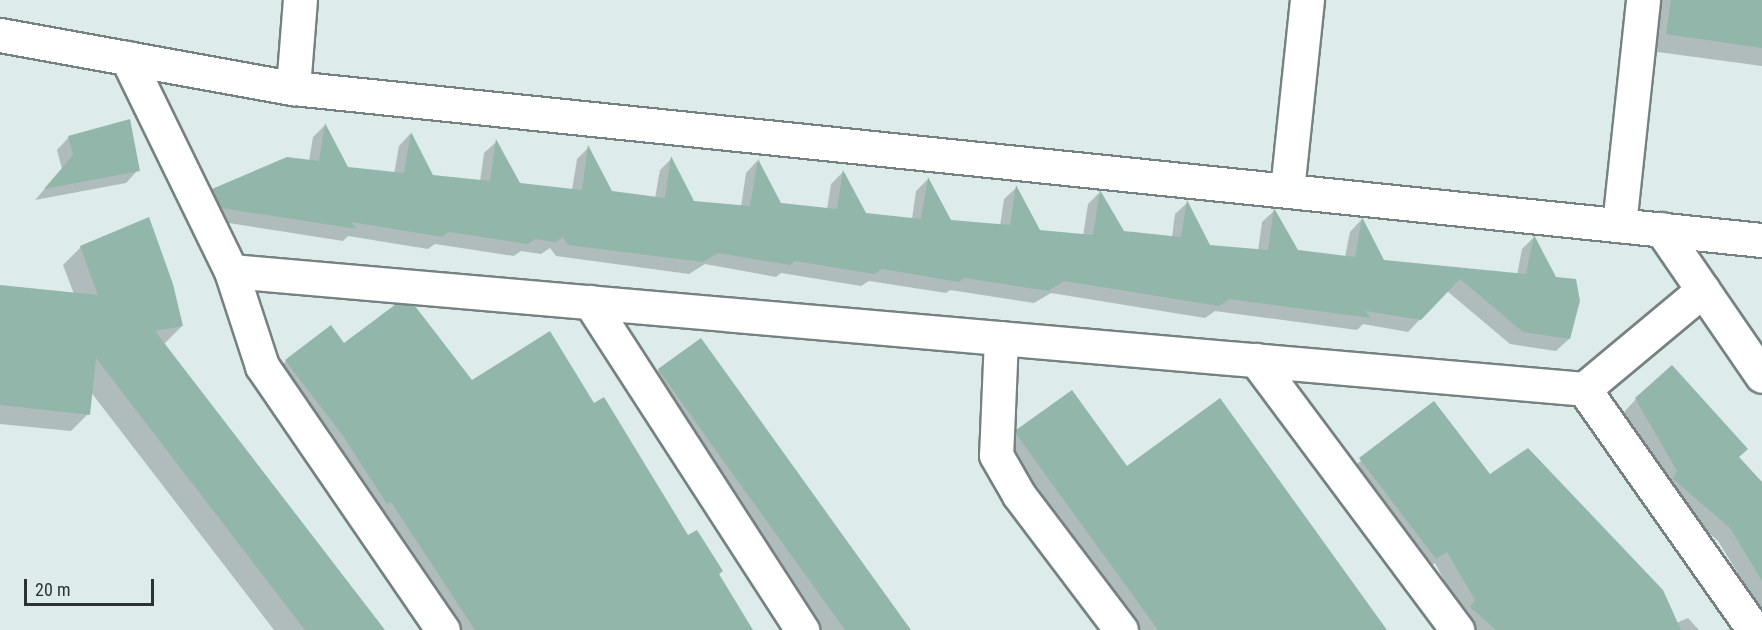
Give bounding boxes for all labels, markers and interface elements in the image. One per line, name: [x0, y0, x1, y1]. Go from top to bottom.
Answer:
scale bar: [27, 567, 158, 605]
text: 20 m: [35, 579, 70, 600]

